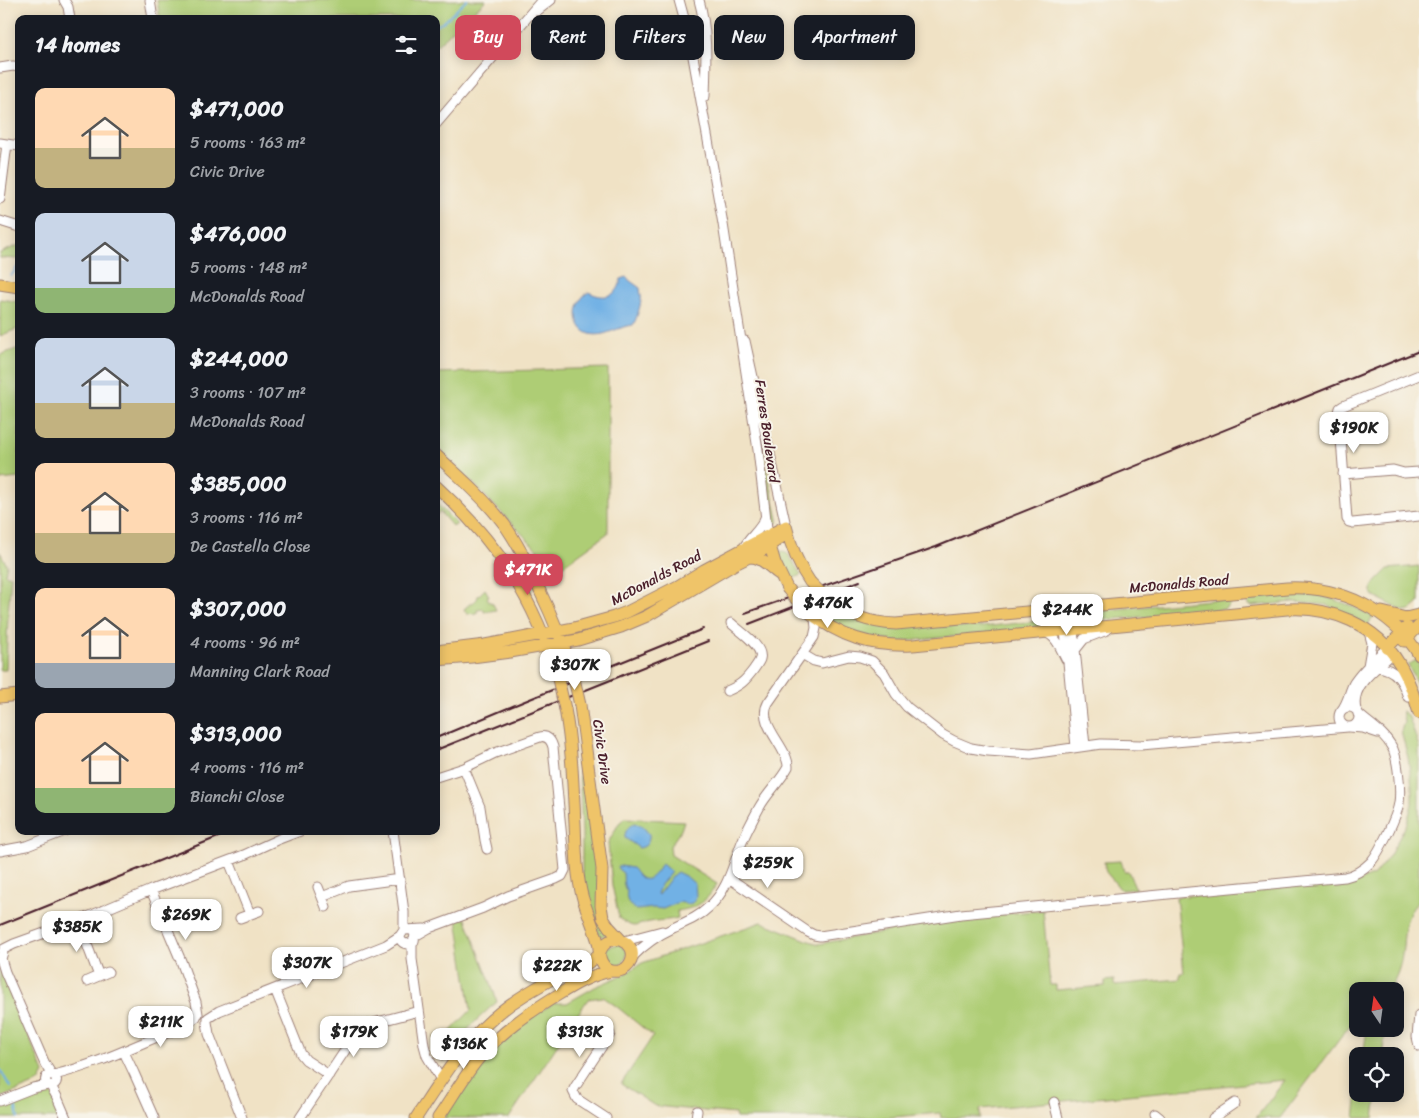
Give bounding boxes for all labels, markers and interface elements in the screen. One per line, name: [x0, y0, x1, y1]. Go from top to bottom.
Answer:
chip: Buy: [455, 15, 521, 60]
chip: Rent: [531, 15, 605, 60]
chip: Filters: [615, 15, 704, 60]
chip: New: [714, 15, 784, 60]
chip: Apartment: [794, 15, 915, 60]
text: 14 homes: [35, 26, 120, 64]
icon: filters: [392, 31, 420, 59]
text: $471,000: [190, 90, 284, 128]
icon: home: [75, 108, 135, 168]
text: 5 rooms · 163 m²: [190, 128, 306, 157]
text: Civic Drive: [190, 157, 265, 186]
text: $476,000: [190, 215, 287, 253]
icon: home: [75, 233, 135, 293]
text: 5 rooms · 148 m²: [190, 253, 307, 282]
text: McDonalds Road: [190, 282, 304, 311]
text: $244,000: [190, 340, 288, 378]
icon: home: [75, 358, 135, 418]
text: 3 rooms · 107 m²: [190, 378, 306, 407]
street label: Ferres Boulevard: [747, 378, 787, 486]
text: McDonalds Road: [190, 407, 304, 436]
pin: $190K: [1319, 412, 1389, 454]
text: $190K: [1330, 413, 1378, 442]
text: $385,000: [190, 465, 287, 503]
icon: home: [75, 483, 135, 543]
text: 3 rooms · 116 m²: [190, 503, 303, 532]
text: De Castella Close: [190, 532, 310, 561]
street label: McDonalds Road: [606, 543, 707, 612]
pin: $471K: [493, 554, 563, 596]
text: $471K: [505, 555, 551, 584]
street label: McDonalds Road: [1128, 567, 1231, 601]
pin: $476K: [793, 586, 863, 629]
text: $476K: [804, 588, 852, 617]
text: $307,000: [190, 590, 286, 628]
pin: $244K: [1032, 594, 1102, 636]
text: $244K: [1042, 595, 1092, 624]
icon: home: [75, 608, 135, 668]
text: 4 rooms · 96 m²: [190, 628, 300, 657]
pin: $307K: [540, 648, 610, 691]
text: $307K: [551, 650, 599, 679]
text: Manning Clark Road: [190, 657, 330, 686]
text: $313,000: [190, 715, 282, 753]
street label: Civic Drive: [585, 718, 619, 786]
icon: home: [75, 733, 135, 793]
text: 4 rooms · 116 m²: [190, 753, 304, 782]
text: Bianchi Close: [190, 782, 284, 811]
pin: $259K: [733, 846, 803, 889]
text: $259K: [743, 848, 793, 877]
pin: $269K: [151, 898, 221, 941]
text: $269K: [162, 900, 210, 929]
pin: $385K: [42, 910, 112, 953]
text: $385K: [53, 912, 101, 941]
pin: $307K: [272, 946, 342, 989]
text: $307K: [283, 948, 331, 977]
pin: $222K: [522, 950, 592, 992]
text: $222K: [533, 951, 581, 980]
north arrow: [1349, 982, 1404, 1038]
map controls: [1349, 982, 1404, 1102]
pin: $211K: [126, 1006, 196, 1048]
text: $211K: [139, 1007, 183, 1036]
pin: $179K: [319, 1016, 389, 1058]
pin: $313K: [545, 1016, 615, 1058]
text: $179K: [331, 1017, 377, 1046]
text: $313K: [558, 1017, 602, 1046]
pin: $136K: [429, 1028, 499, 1070]
text: $136K: [441, 1029, 487, 1058]
button: locate: [1349, 1047, 1404, 1102]

